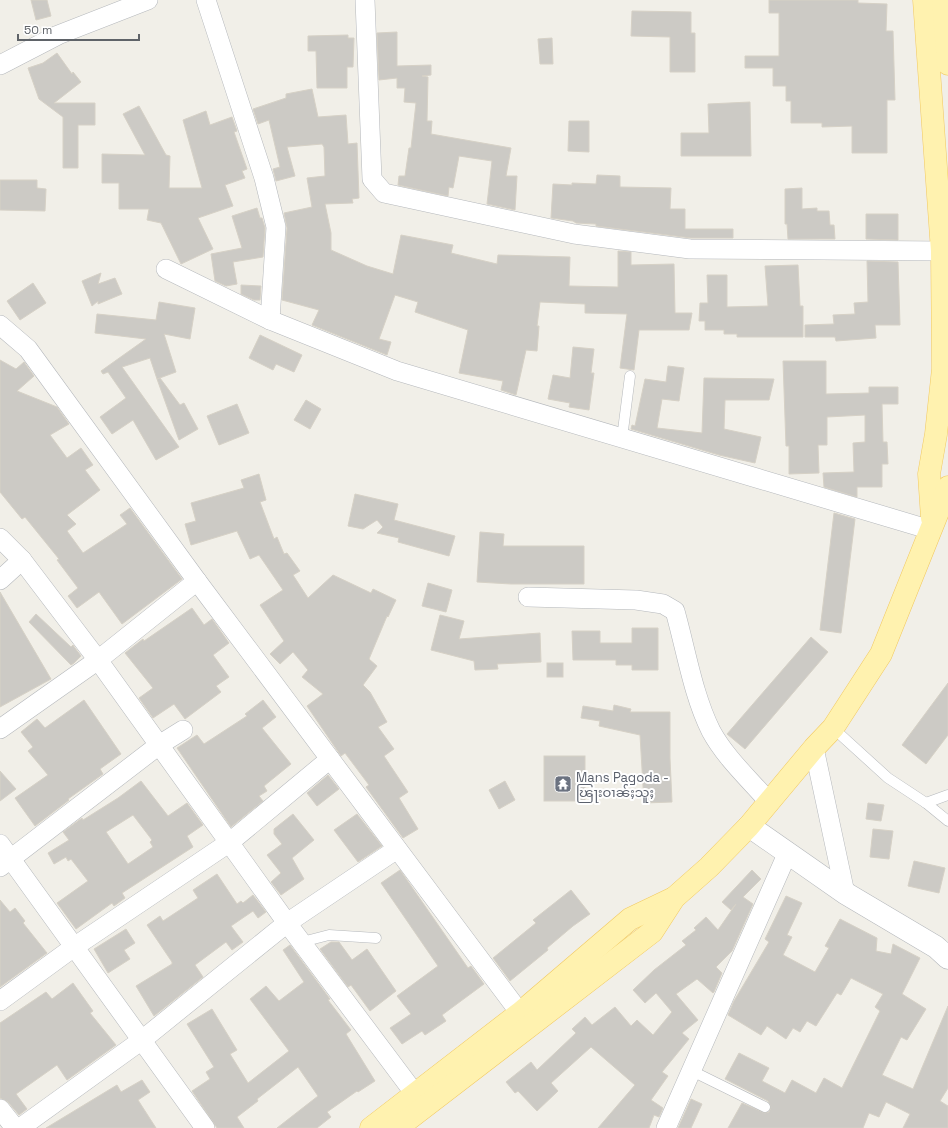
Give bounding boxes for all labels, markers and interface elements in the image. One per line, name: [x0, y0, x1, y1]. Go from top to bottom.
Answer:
scale bar: [18, 16, 139, 42]
text: 50 m: [24, 22, 52, 38]
place label: Mans Pagoda - ၽြႃးဝၢၼ်ႈသူႈ: [576, 769, 669, 803]
temple icon: Mans Pagoda - ၽြႃးဝၢၼ်ႈသူႈ: [553, 774, 573, 794]

